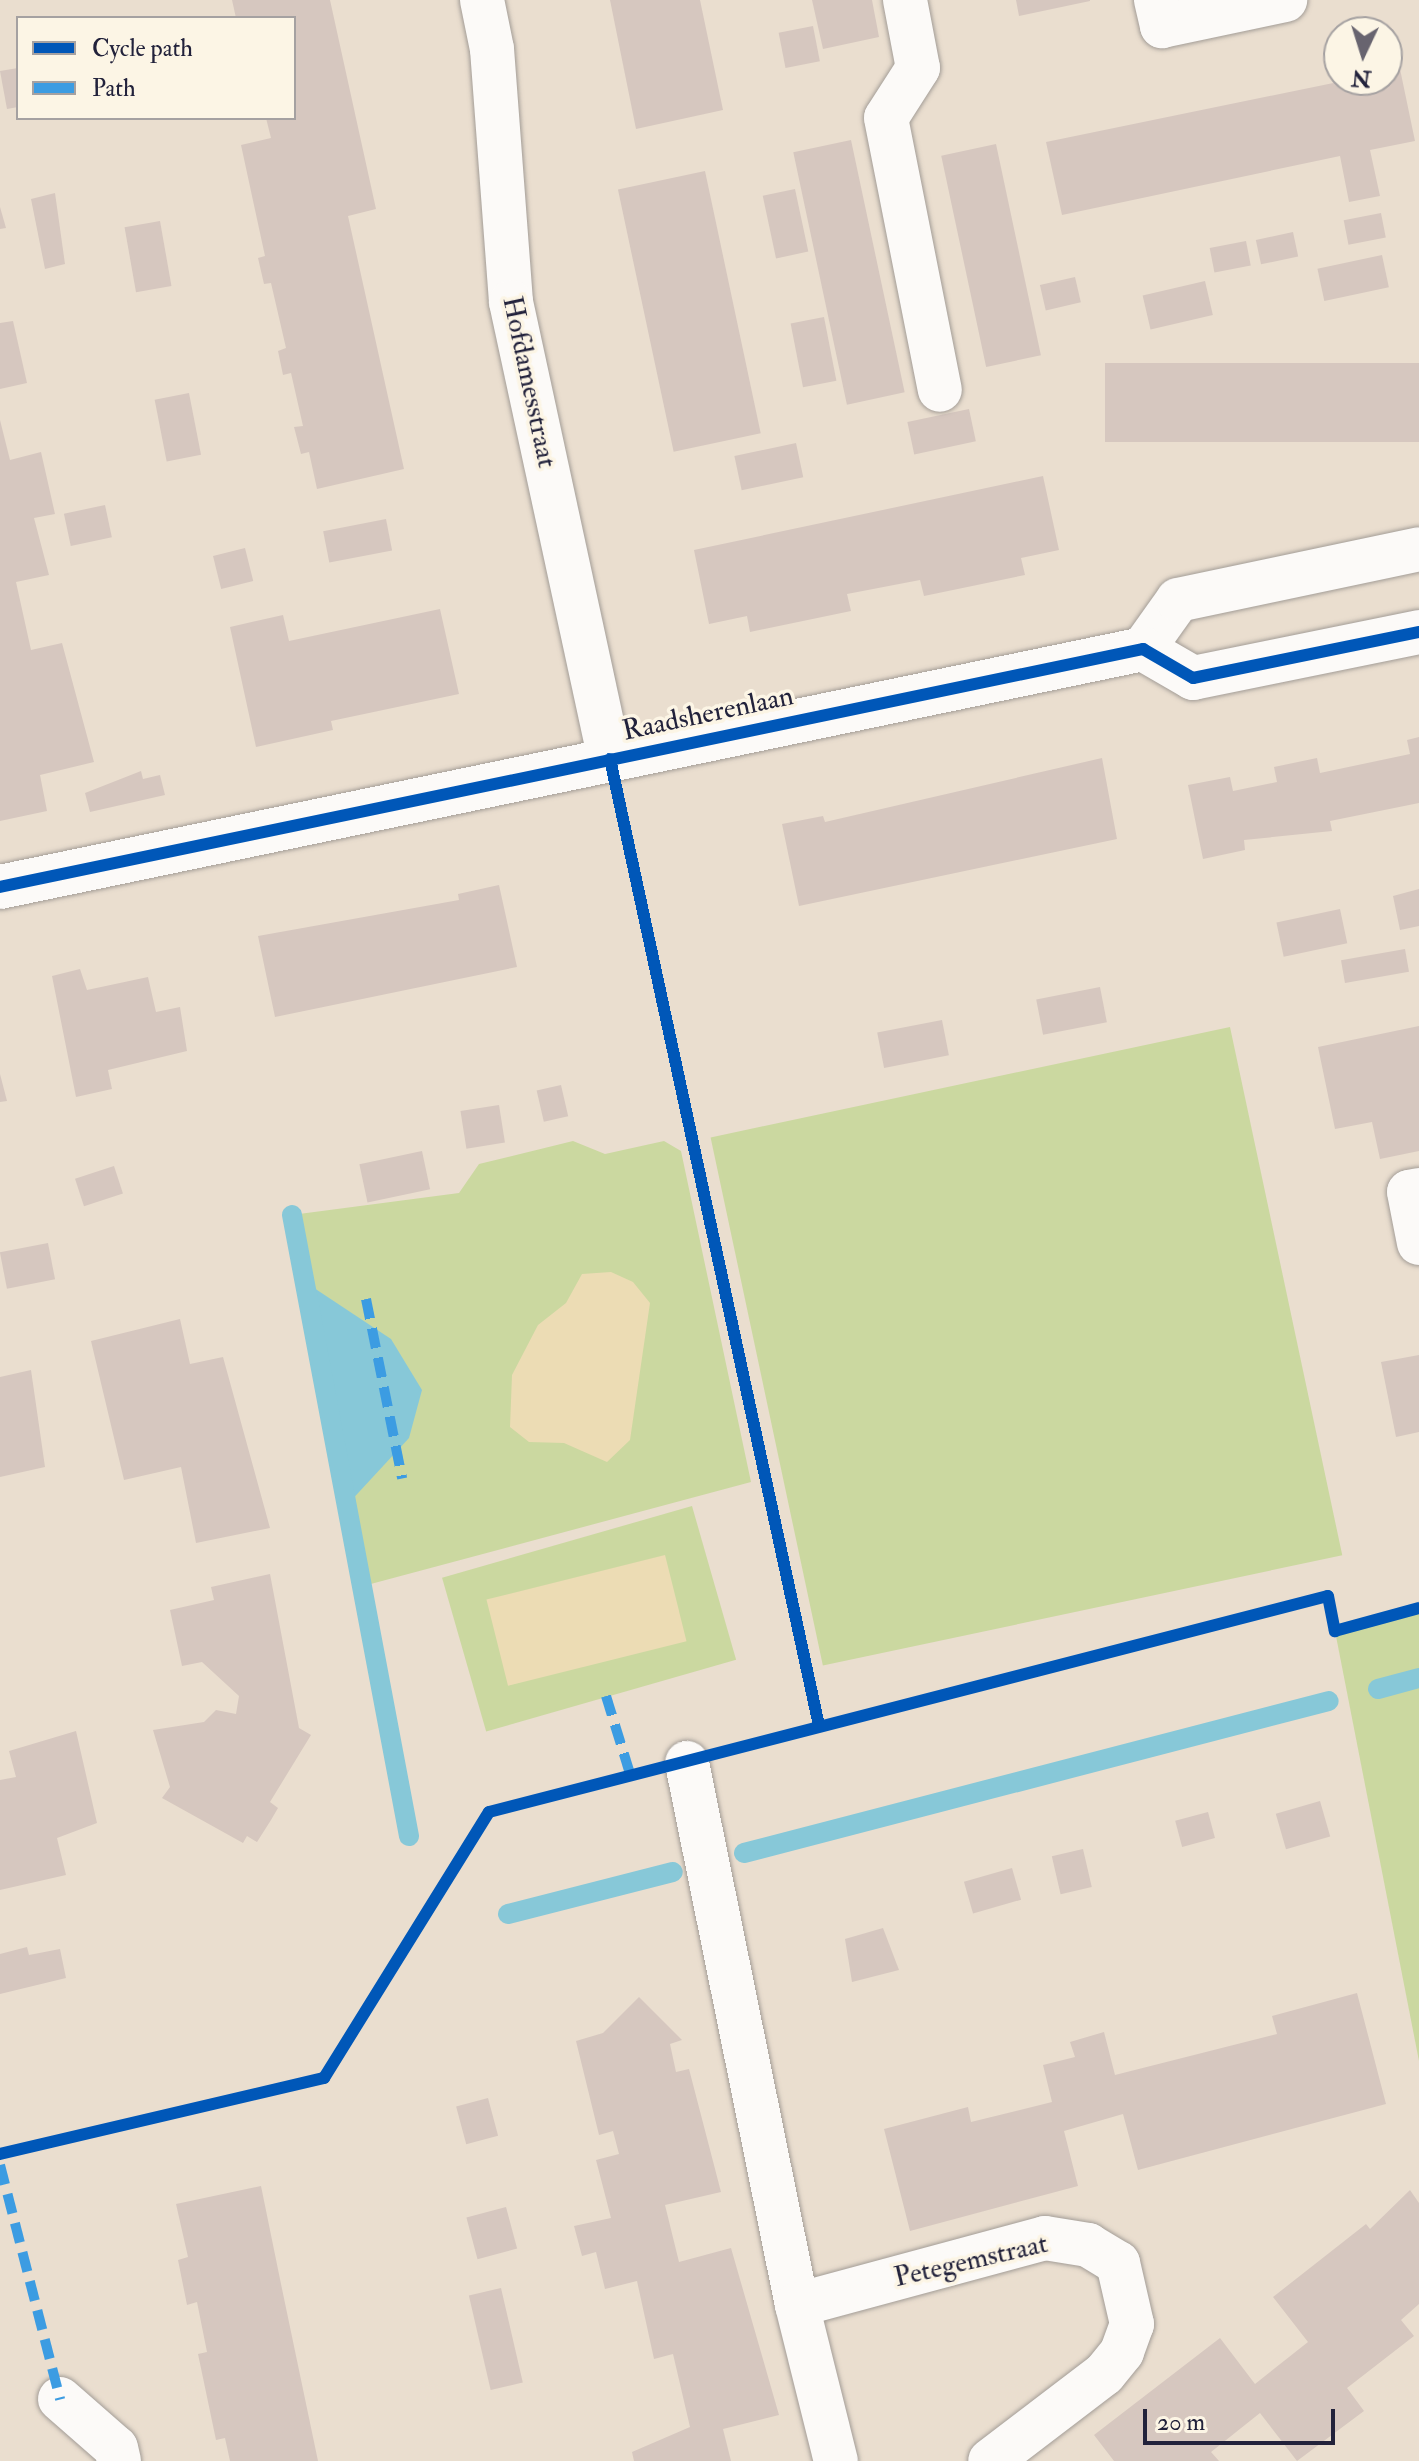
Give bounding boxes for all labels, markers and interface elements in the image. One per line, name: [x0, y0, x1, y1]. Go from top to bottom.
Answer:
legend: [16, 16, 296, 120]
north arrow: [1323, 16, 1403, 96]
text: Cycle path: [92, 33, 193, 64]
text: N: [1351, 63, 1372, 93]
text: Path: [92, 73, 136, 104]
street label: Hofdamesstraat: [494, 293, 564, 471]
street label: Raadsherenlaan: [619, 679, 797, 749]
street label: Petegemstraat: [891, 2227, 1051, 2295]
scale bar: [1147, 2393, 1339, 2443]
text: 20 m: [1157, 2407, 1205, 2438]

